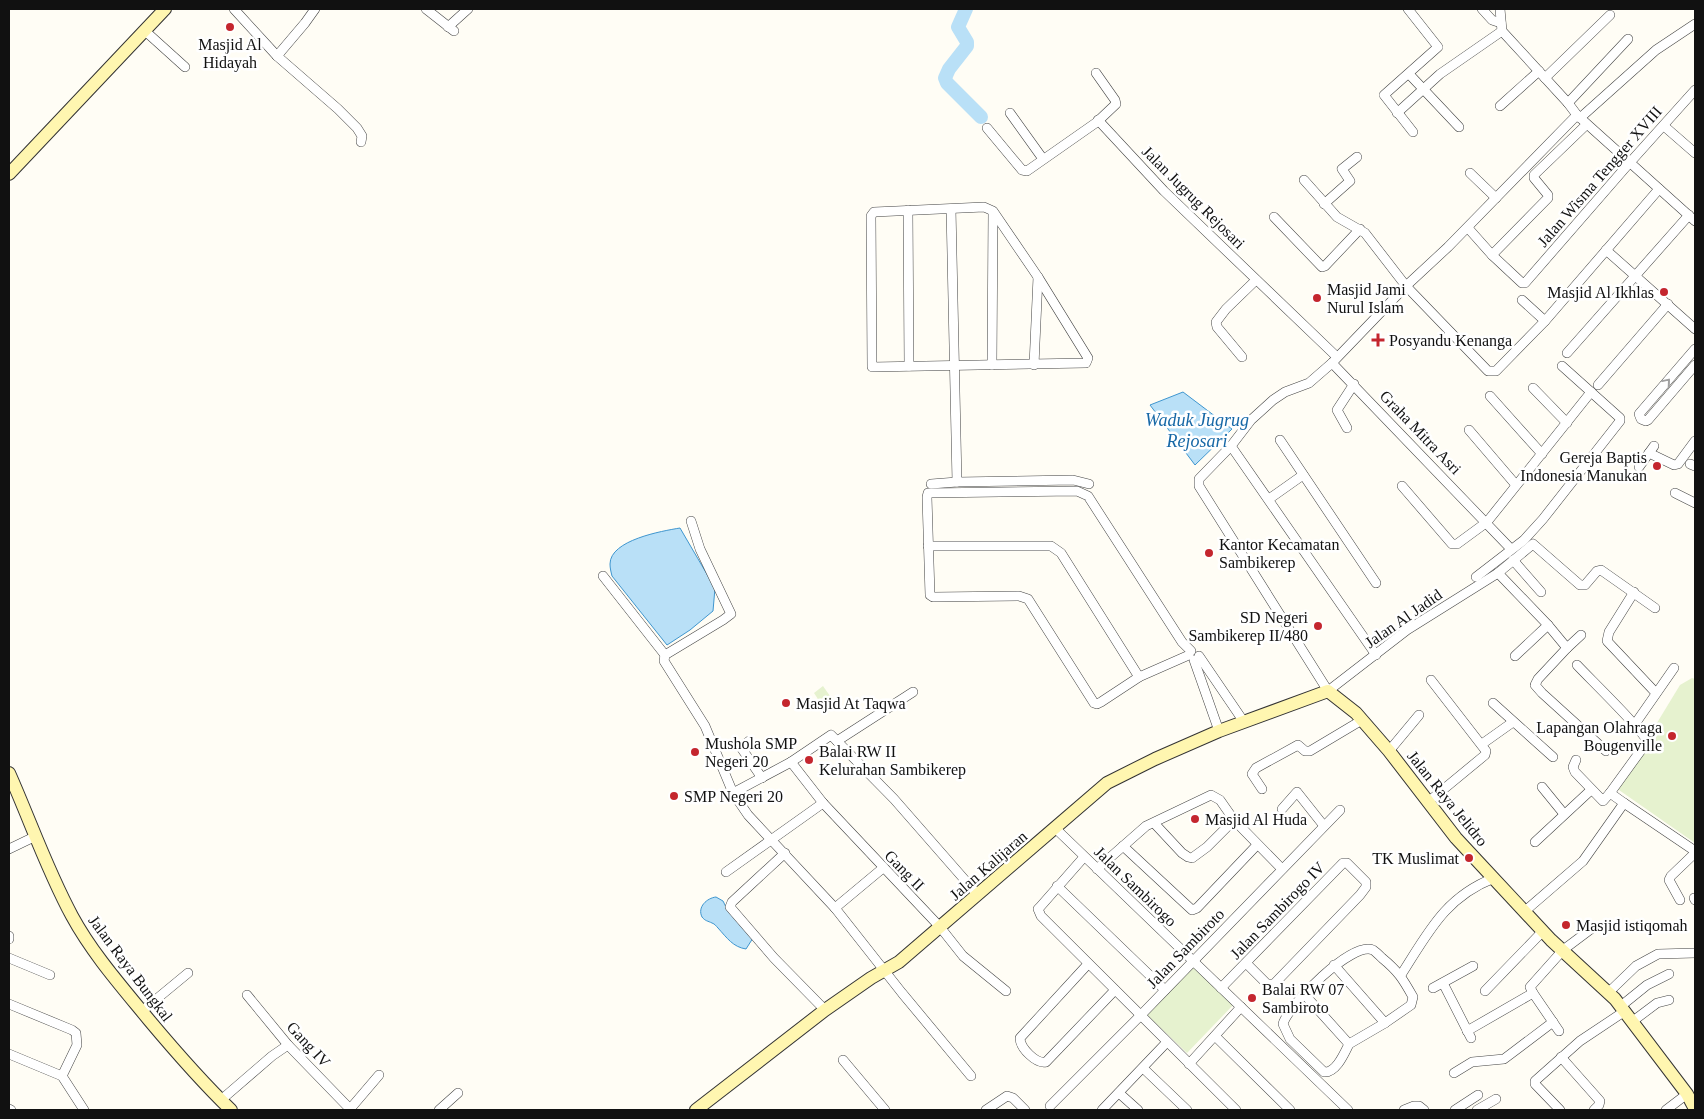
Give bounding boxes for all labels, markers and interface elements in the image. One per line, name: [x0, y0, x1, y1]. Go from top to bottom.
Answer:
marker: Masjid Al Hidayah: [224, 21, 236, 33]
place label: Masjid Al Hidayah: [198, 36, 262, 72]
street label: Jalan Wisma Tengger XVIII: [1534, 103, 1666, 251]
street label: Jalan Jugrug Rejosari: [1138, 143, 1249, 253]
place label: Masjid Jami Nurul Islam: [1327, 281, 1406, 316]
place label: Masjid Al Ikhlas: [1547, 284, 1654, 302]
marker: Masjid Al Ikhlas: [1658, 286, 1670, 298]
marker: Masjid Jami Nurul Islam: [1311, 292, 1323, 304]
place label: Posyandu Kenanga: [1389, 332, 1512, 350]
marker: Posyandu Kenanga: [1371, 333, 1385, 347]
one-way arrow: [1662, 378, 1671, 387]
street label: Graha Mitra Asri: [1377, 387, 1465, 478]
water label: Waduk Jugrug Rejosari: [1145, 410, 1249, 451]
place label: Gereja Baptis Indonesia Manukan: [1520, 449, 1647, 484]
marker: Gereja Baptis Indonesia Manukan: [1651, 460, 1663, 472]
place label: Kantor Kecamatan Sambikerep: [1219, 536, 1339, 572]
marker: Kantor Kecamatan Sambikerep: [1203, 547, 1215, 559]
street label: Jalan Al Jadid: [1362, 586, 1445, 651]
place label: SD Negeri Sambikerep II/480: [1188, 609, 1309, 645]
marker: SD Negeri Sambikerep II/480: [1312, 620, 1324, 632]
place label: Masjid At Taqwa: [796, 695, 906, 713]
marker: Masjid At Taqwa: [780, 697, 792, 709]
place label: Lapangan Olahraga Bougenville: [1536, 719, 1662, 755]
marker: Lapangan Olahraga Bougenville: [1666, 730, 1678, 742]
place label: Mushola SMP Negeri 20: [705, 735, 797, 771]
place label: Balai RW II Kelurahan Sambikerep: [819, 743, 966, 779]
marker: Mushola SMP Negeri 20: [689, 746, 701, 758]
street label: Jalan Raya Jelidro: [1403, 747, 1491, 850]
marker: Balai RW II Kelurahan Sambikerep: [803, 754, 815, 766]
place label: SMP Negeri 20: [684, 788, 783, 806]
marker: SMP Negeri 20: [668, 790, 680, 802]
place label: Masjid Al Huda: [1205, 811, 1307, 829]
marker: Masjid Al Huda: [1189, 813, 1201, 825]
street label: Jalan Kalijaran: [946, 827, 1031, 904]
street label: Jalan Sambirogo: [1091, 843, 1180, 930]
street label: Gang II: [881, 847, 928, 895]
place label: TK Muslimat: [1372, 850, 1460, 867]
marker: TK Muslimat: [1463, 852, 1475, 864]
street label: Jalan Sambirogo IV: [1227, 858, 1329, 963]
street label: Jalan Sambiroto: [1143, 905, 1227, 991]
street label: Jalan Raya Bungkal: [85, 912, 176, 1026]
place label: Masjid istiqomah: [1576, 917, 1688, 935]
marker: Masjid istiqomah: [1560, 919, 1572, 931]
place label: Balai RW 07 Sambiroto: [1262, 981, 1344, 1016]
marker: Balai RW 07 Sambiroto: [1246, 992, 1258, 1004]
street label: Gang IV: [283, 1018, 334, 1071]

